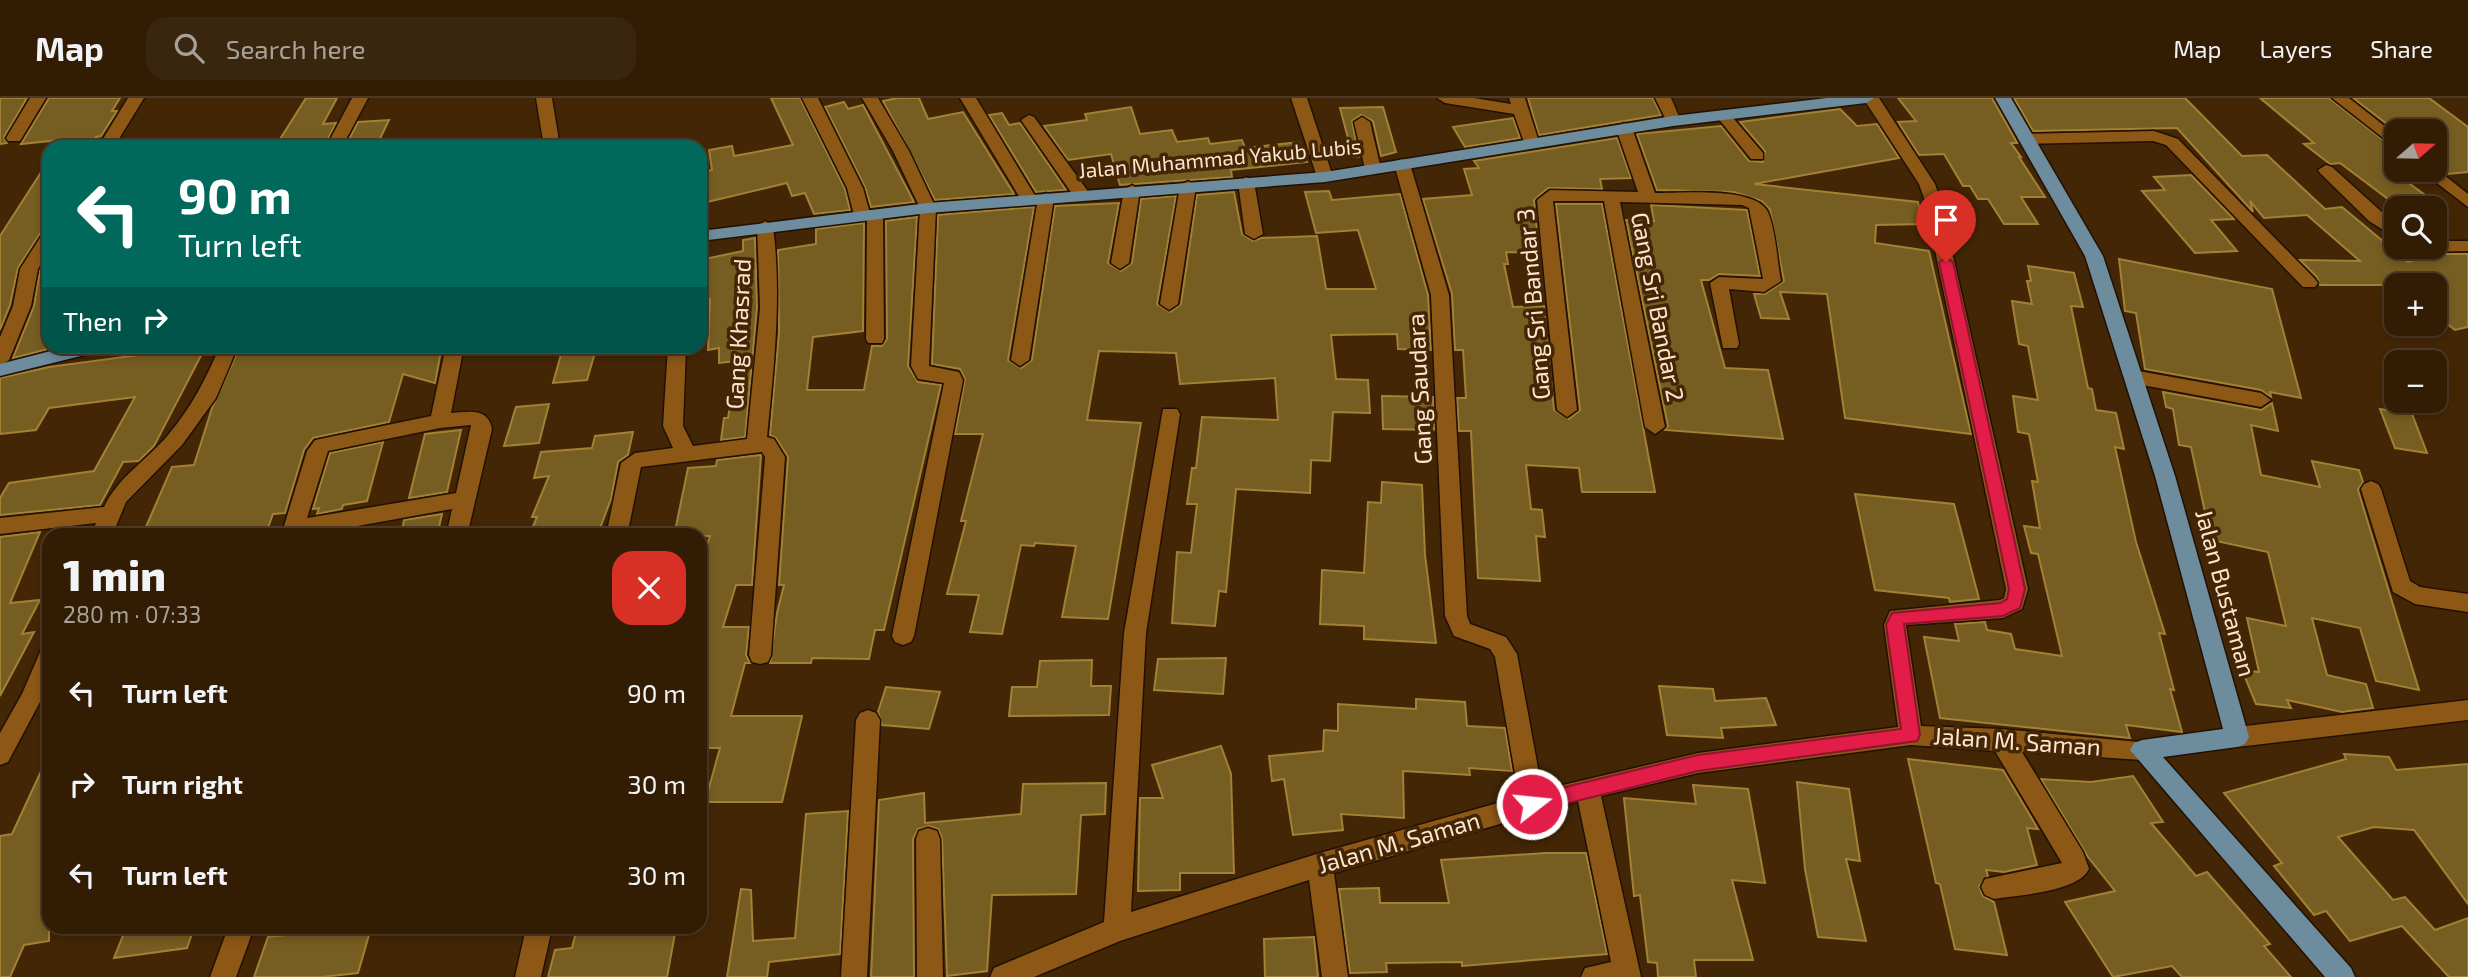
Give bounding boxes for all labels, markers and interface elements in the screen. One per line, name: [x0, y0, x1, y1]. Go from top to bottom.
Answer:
search box: [146, 17, 636, 80]
text: Map: [35, 28, 104, 68]
icon: search: [170, 29, 208, 67]
text: Search here: [226, 33, 365, 64]
text: Map: [2173, 34, 2221, 63]
text: Layers: [2259, 34, 2332, 63]
text: Share: [2370, 34, 2433, 63]
north arrow: [2384, 119, 2446, 182]
map controls: [2384, 119, 2447, 413]
street label: Jalan Muhammad Yakub Lubis: [1077, 133, 1362, 182]
text: 90 m: [178, 165, 292, 224]
icon: left: [63, 168, 154, 259]
pin: [1916, 190, 1976, 262]
button: search: [2384, 196, 2447, 259]
icon: arrive: [1927, 201, 1965, 239]
street label: Gang Sri Bandar 3: [1510, 207, 1555, 401]
street label: Gang Sri Bandar 2: [1626, 210, 1691, 404]
text: Turn left: [178, 225, 302, 263]
street label: Gang Khasrad: [719, 258, 756, 410]
button: +: [2384, 273, 2447, 336]
icon: right: [136, 301, 174, 339]
text: Then: [63, 305, 122, 336]
street label: Gang Saudara: [1400, 313, 1437, 465]
button: −: [2384, 350, 2447, 413]
street label: Jalan Bustaman: [2190, 506, 2263, 680]
text: 1 min: [63, 549, 166, 599]
button: close: [612, 551, 686, 625]
text: 280 m · 07:33: [63, 600, 201, 628]
icon: left: [63, 674, 101, 712]
text: Turn left: [122, 677, 228, 708]
text: 90 m: [627, 677, 686, 708]
street label: Jalan M. Saman: [1932, 720, 2102, 761]
icon: right: [63, 765, 101, 803]
position arrow: [1495, 767, 1569, 841]
text: Turn right: [122, 768, 243, 799]
text: 30 m: [627, 768, 686, 799]
street label: Jalan M. Saman: [1314, 805, 1483, 879]
icon: left: [63, 856, 101, 894]
text: Turn left: [122, 859, 228, 890]
text: 30 m: [627, 859, 686, 890]

